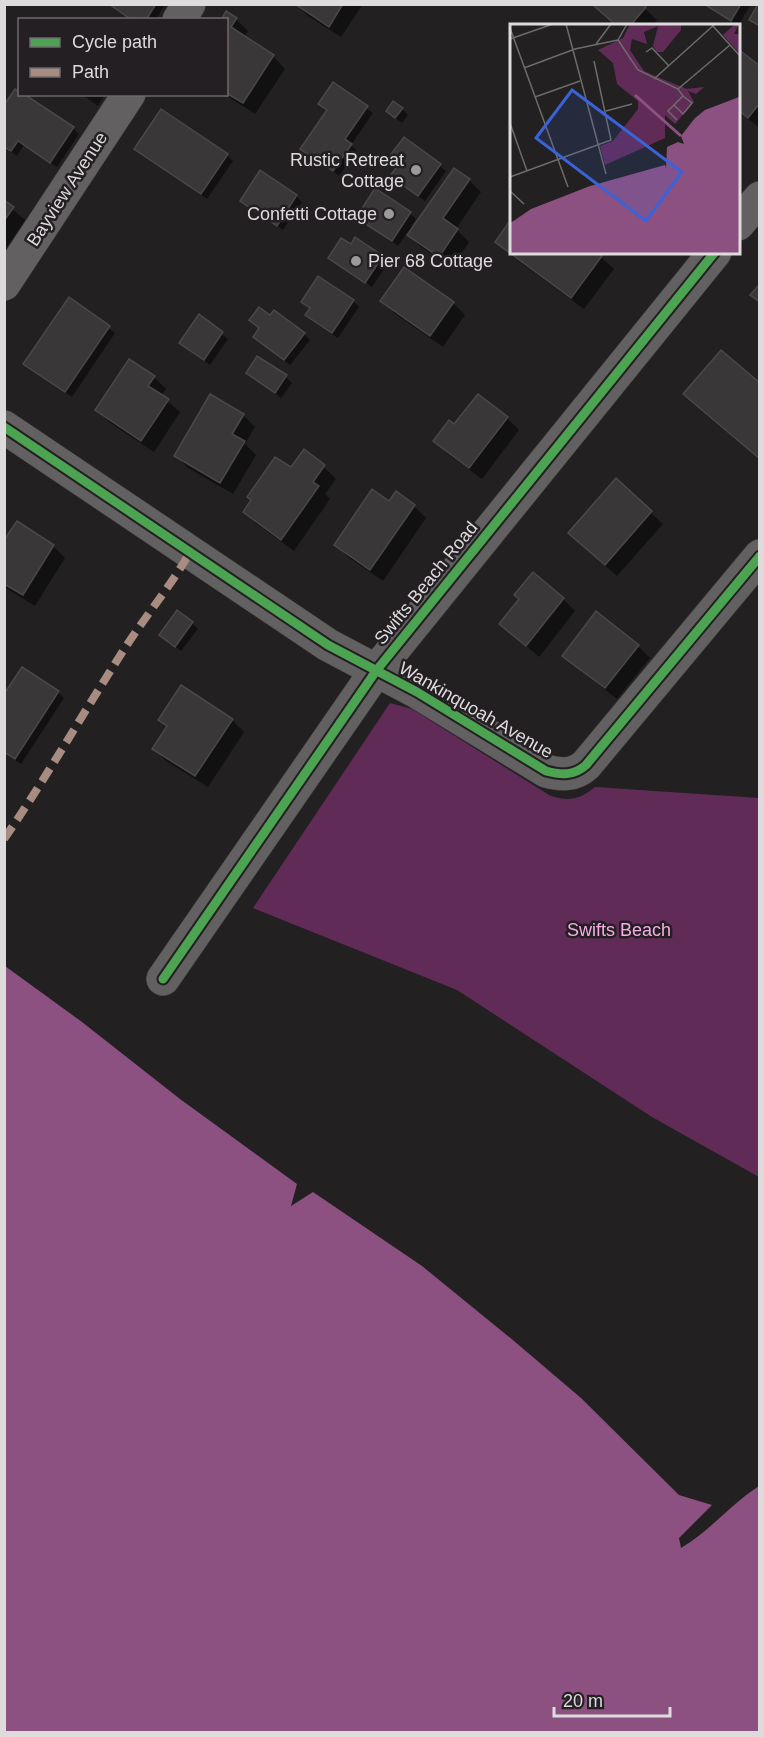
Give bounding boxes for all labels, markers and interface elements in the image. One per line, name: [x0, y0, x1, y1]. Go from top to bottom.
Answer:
legend: [18, 18, 228, 96]
inset map: [510, 24, 740, 254]
text: Cycle path: [72, 32, 157, 52]
text: Path: [72, 62, 109, 82]
street label: Bayview Avenue: [23, 128, 111, 250]
place label: Rustic Retreat Cottage: [290, 150, 404, 191]
marker: Rustic Retreat Cottage: [409, 163, 423, 177]
place label: Confetti Cottage: [247, 204, 377, 224]
marker: Confetti Cottage: [382, 207, 396, 221]
place label: Pier 68 Cottage: [368, 251, 493, 271]
marker: Pier 68 Cottage: [349, 254, 363, 268]
street label: Swifts Beach Road: [370, 518, 482, 648]
street label: Wankinquoah Avenue: [396, 658, 556, 762]
park label: Swifts Beach: [567, 920, 671, 940]
scale bar: [554, 1680, 670, 1718]
text: 20 m: [563, 1691, 603, 1711]

